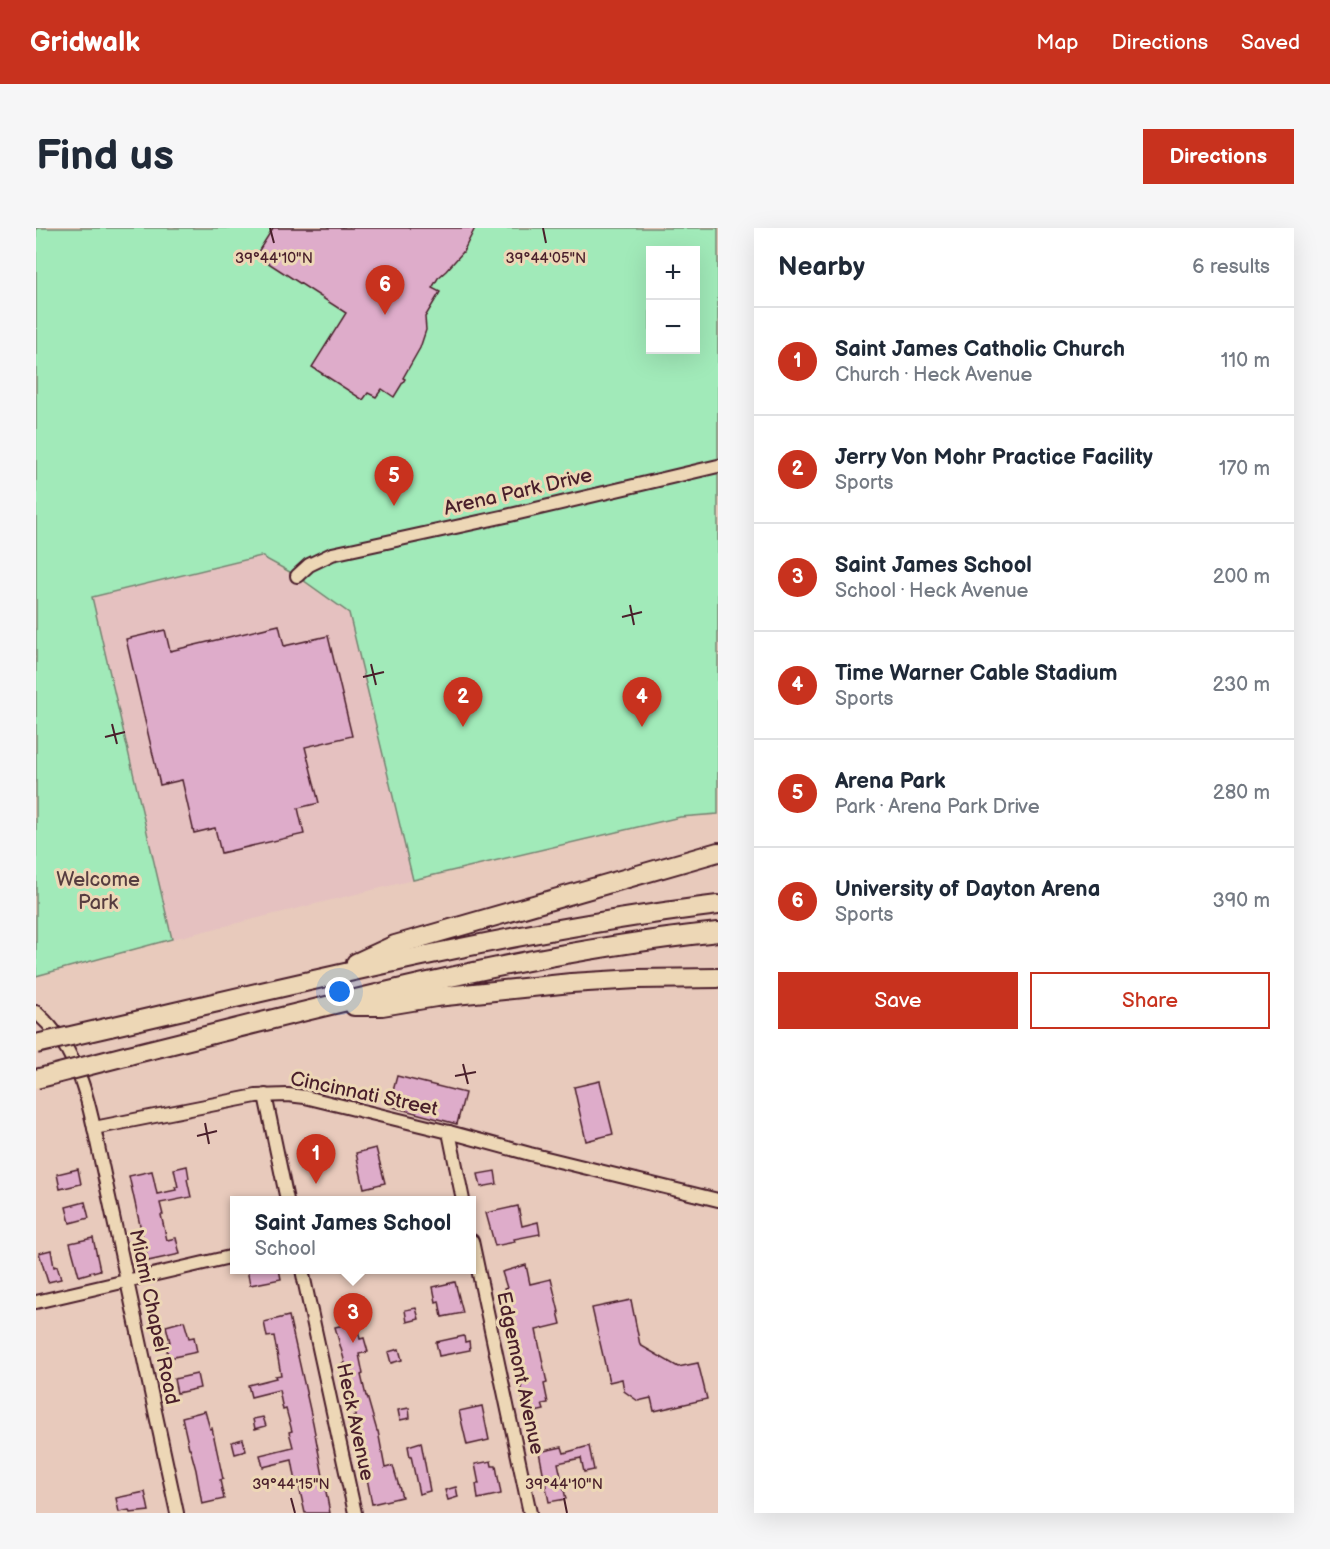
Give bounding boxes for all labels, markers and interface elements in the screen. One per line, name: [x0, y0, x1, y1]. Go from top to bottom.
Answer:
text: Gridwalk: [30, 26, 140, 59]
text: Map: [1036, 30, 1079, 55]
text: Directions: [1112, 30, 1208, 55]
text: Saved: [1241, 30, 1300, 55]
button: Directions: [1143, 129, 1294, 184]
text: Find us: [36, 131, 174, 182]
map controls: [646, 246, 700, 354]
button: +: [646, 246, 700, 300]
text: 39°44'10"N: [235, 249, 313, 268]
text: 39°44'05"N: [506, 249, 586, 268]
text: Nearby: [778, 252, 865, 283]
text: 6 results: [1192, 255, 1270, 279]
pin: 6: [366, 266, 404, 315]
button: −: [646, 300, 700, 354]
text: Saint James Catholic Church: [835, 336, 1125, 363]
text: 1: [793, 349, 802, 373]
text: 110 m: [1221, 349, 1270, 373]
text: Church · Heck Avenue: [835, 363, 1032, 387]
text: Jerry Von Mohr Practice Facility: [835, 444, 1153, 471]
pin: 5: [374, 456, 414, 506]
text: 2: [792, 457, 803, 481]
text: 170 m: [1219, 457, 1270, 481]
street label: Arena Park Drive: [442, 463, 595, 521]
text: Sports: [835, 471, 893, 495]
text: Saint James School: [835, 552, 1032, 579]
text: 3: [792, 565, 803, 589]
text: 200 m: [1213, 565, 1270, 589]
text: School · Heck Avenue: [835, 579, 1028, 603]
text: Time Warner Cable Stadium: [835, 660, 1117, 687]
text: 4: [792, 673, 803, 697]
text: 230 m: [1213, 673, 1270, 697]
pin: 2: [444, 678, 482, 727]
pin: 4: [622, 678, 662, 727]
text: Sports: [835, 687, 893, 711]
text: Arena Park: [835, 768, 946, 795]
text: 5: [792, 781, 803, 805]
text: 280 m: [1213, 781, 1270, 805]
text: Park · Arena Park Drive: [835, 795, 1040, 819]
park label: Welcome Park: [56, 868, 140, 915]
text: University of Dayton Arena: [835, 876, 1100, 903]
text: 6: [791, 889, 804, 913]
text: 390 m: [1212, 889, 1270, 913]
text: Sports: [835, 903, 893, 927]
button: Save: [778, 972, 1018, 1029]
button: Share: [1030, 972, 1270, 1029]
your location: [325, 977, 354, 1006]
street label: Cincinnati Street: [288, 1067, 440, 1121]
pin: 1: [296, 1134, 336, 1184]
popup: [230, 1196, 476, 1274]
text: Saint James School: [255, 1210, 451, 1237]
street label: Miami Chapel Road: [124, 1227, 184, 1407]
text: School: [255, 1237, 316, 1261]
street label: Edgemont Avenue: [491, 1289, 549, 1457]
pin: 3: [334, 1294, 372, 1343]
street label: Heck Avenue: [331, 1361, 379, 1483]
text: 39°44'15"N: [252, 1475, 330, 1494]
text: 39°44'10"N: [525, 1475, 603, 1494]

